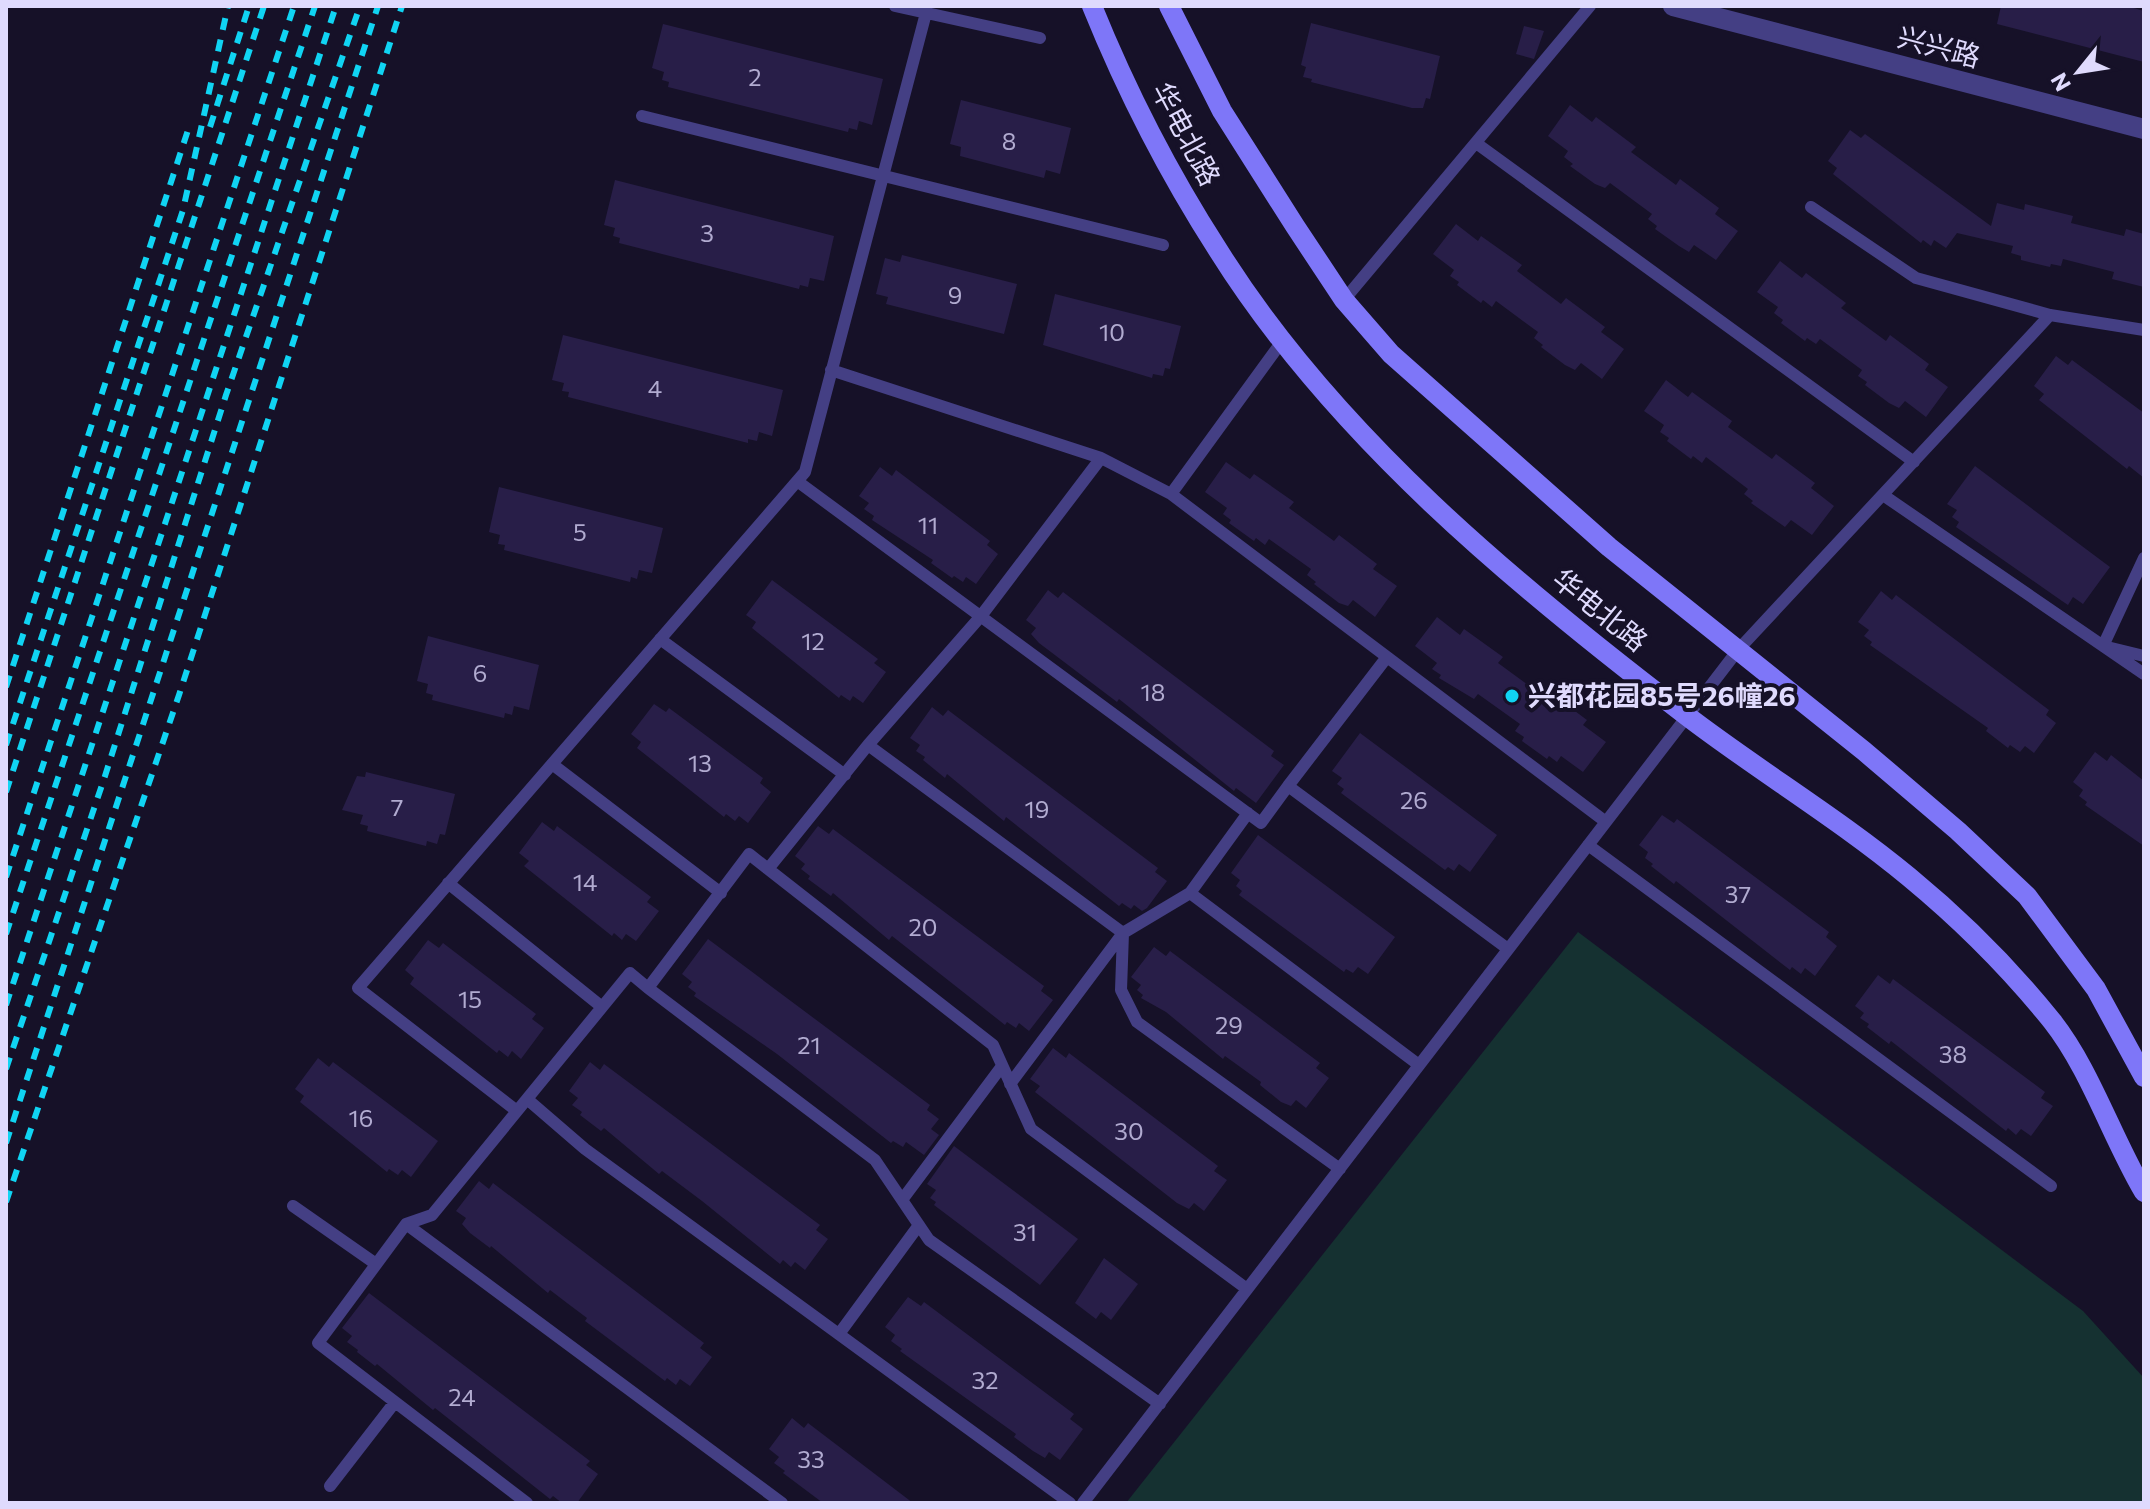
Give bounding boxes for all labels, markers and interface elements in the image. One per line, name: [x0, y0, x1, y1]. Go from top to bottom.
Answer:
street label: 兴兴路: [1894, 19, 1984, 73]
north arrow: [2038, 32, 2118, 112]
house number: 2: [748, 62, 762, 91]
text: N: [2044, 68, 2076, 96]
street label: 华电北路: [1146, 76, 1228, 191]
house number: 8: [1002, 126, 1016, 155]
house number: 3: [700, 218, 714, 247]
house number: 9: [948, 280, 962, 309]
house number: 10: [1099, 317, 1125, 346]
house number: 4: [648, 373, 662, 402]
house number: 11: [918, 510, 938, 539]
house number: 5: [573, 517, 587, 546]
street label: 华电北路: [1546, 561, 1655, 658]
house number: 12: [801, 626, 825, 655]
house number: 6: [473, 658, 487, 687]
house number: 18: [1141, 677, 1165, 706]
place label: 兴都花园85号26幢26: [1528, 678, 1796, 712]
marker: 兴都花园85号26幢26: [1503, 687, 1521, 705]
house number: 13: [688, 748, 712, 777]
house number: 26: [1400, 785, 1428, 814]
house number: 7: [391, 792, 403, 821]
house number: 19: [1025, 794, 1049, 823]
house number: 14: [573, 867, 597, 896]
house number: 37: [1725, 879, 1751, 908]
house number: 20: [909, 912, 937, 941]
house number: 15: [458, 984, 482, 1013]
house number: 29: [1215, 1010, 1243, 1039]
house number: 21: [797, 1030, 821, 1059]
house number: 38: [1939, 1039, 1967, 1068]
house number: 16: [349, 1103, 373, 1132]
house number: 30: [1114, 1116, 1144, 1145]
house number: 31: [1013, 1217, 1037, 1246]
house number: 32: [972, 1365, 998, 1394]
house number: 24: [448, 1382, 476, 1411]
house number: 33: [797, 1444, 825, 1473]

